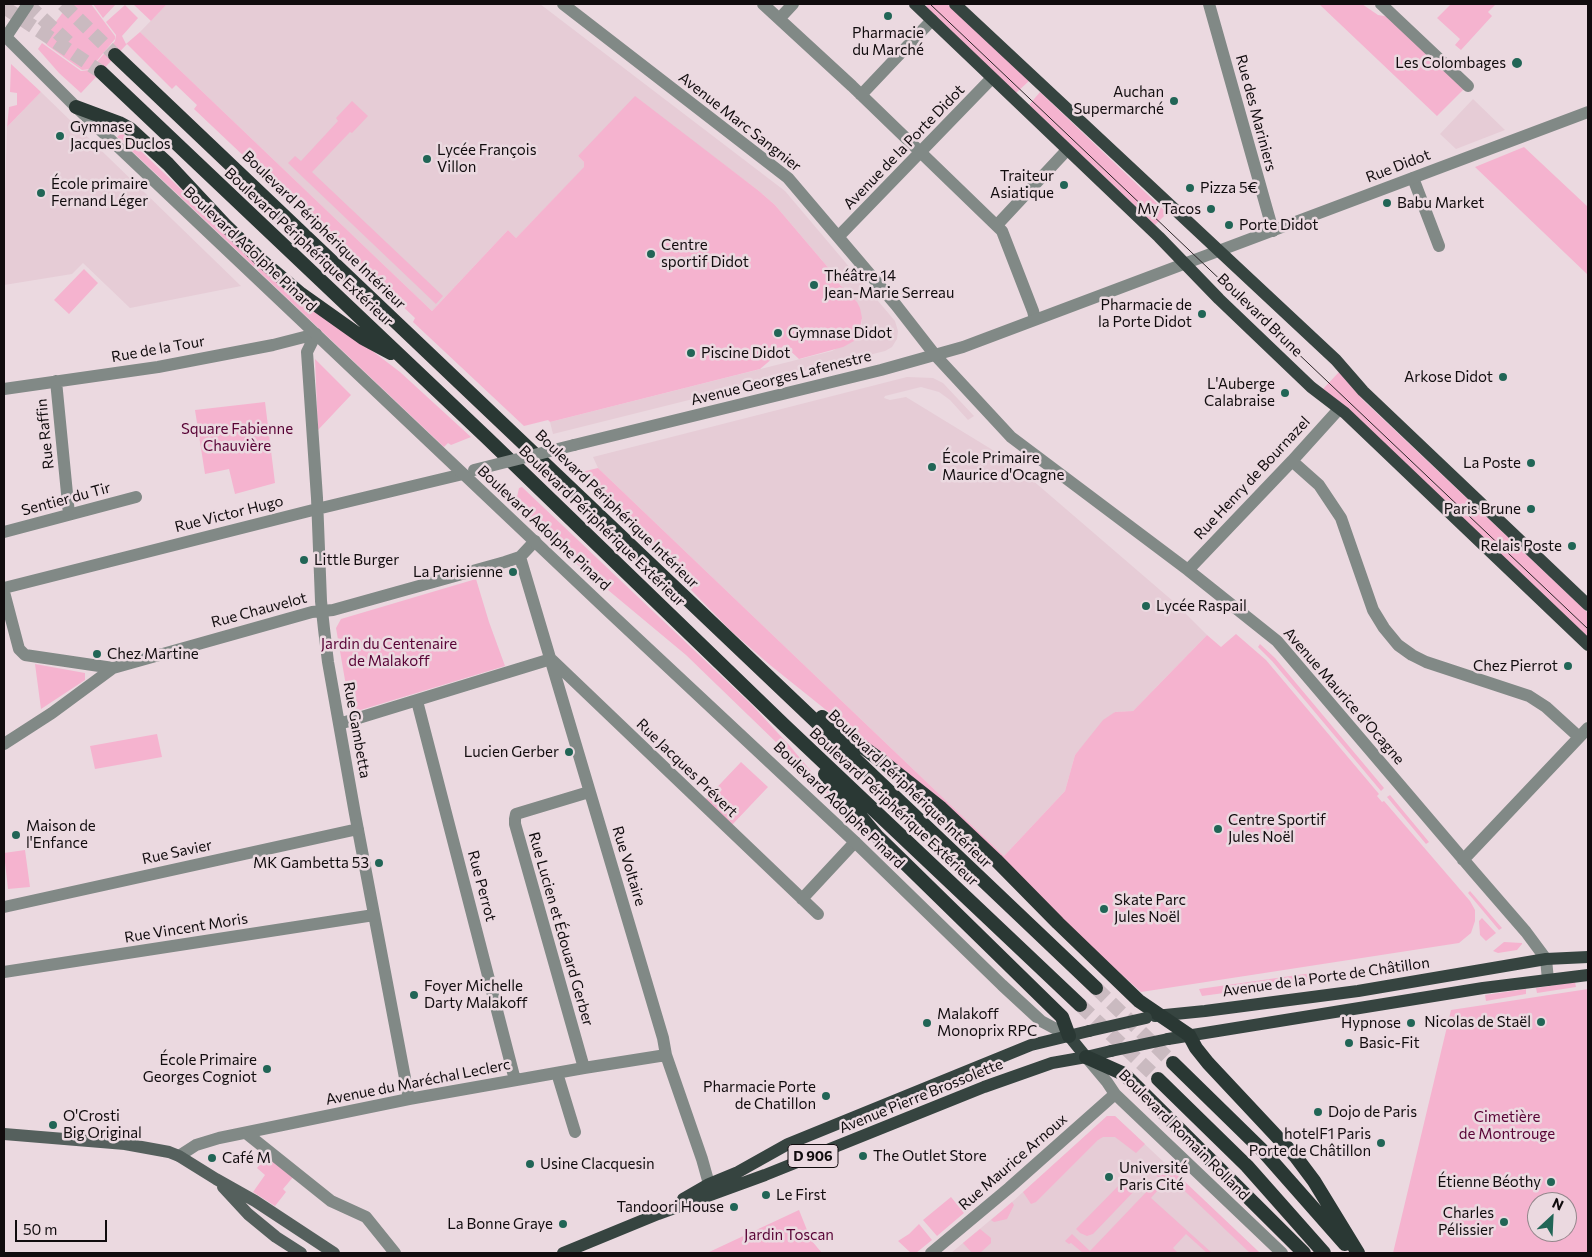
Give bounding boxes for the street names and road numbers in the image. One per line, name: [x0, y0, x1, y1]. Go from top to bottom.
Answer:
street label: Rue des Mariniers: [1232, 53, 1280, 173]
street label: Avenue Marc Sangnier: [675, 69, 805, 175]
street label: Avenue de la Porte Didot: [840, 81, 968, 213]
street label: Rue Didot: [1363, 145, 1433, 187]
street label: Boulevard Périphérique Intérieur: [239, 147, 409, 313]
street label: Boulevard Périphérique Extérieur: [221, 164, 397, 330]
street label: Boulevard Adolphe Pinard: [180, 183, 320, 315]
street label: Boulevard Brune: [1214, 270, 1306, 360]
street label: Rue de la Tour: [110, 332, 206, 366]
street label: Avenue Georges Lafenestre: [689, 347, 873, 409]
street label: Rue Raffin: [32, 398, 58, 470]
street label: Rue Henry de Bournazel: [1190, 413, 1314, 543]
street label: Boulevard Périphérique Intérieur: [532, 426, 702, 592]
street label: Boulevard Périphérique Extérieur: [515, 442, 689, 610]
street label: Boulevard Adolphe Pinard: [474, 462, 614, 594]
street label: Sentier du Tir: [19, 478, 113, 520]
street label: Rue Victor Hugo: [173, 492, 285, 536]
street label: Rue Chauvelot: [209, 589, 309, 631]
street label: Avenue Maurice d'Ocagne: [1280, 624, 1408, 768]
street label: Rue Gambetta: [340, 680, 374, 780]
street label: Boulevard Périphérique Intérieur: [825, 706, 995, 872]
street label: Rue Jacques Prévert: [633, 715, 741, 821]
street label: Boulevard Périphérique Extérieur: [806, 724, 982, 890]
street label: Boulevard Adolphe Pinard: [770, 738, 908, 872]
street label: Rue Voltaire: [608, 824, 650, 908]
street label: Rue Lucien et Édouard Gerber: [525, 830, 597, 1028]
street label: Rue Savier: [140, 836, 214, 868]
street label: Rue Perrot: [464, 848, 500, 924]
street label: Rue Vincent Moris: [123, 909, 249, 947]
street label: Avenue de la Porte de Châtillon: [1221, 954, 1431, 1000]
street label: Avenue du Maréchal Leclerc: [324, 1055, 512, 1109]
street label: Avenue Pierre Brossolette: [836, 1055, 1006, 1137]
street label: Boulevard Romain Rolland: [1115, 1066, 1253, 1204]
street label: Rue Maurice Arnoux: [955, 1110, 1071, 1214]
road number: D 906: [788, 1144, 838, 1168]

